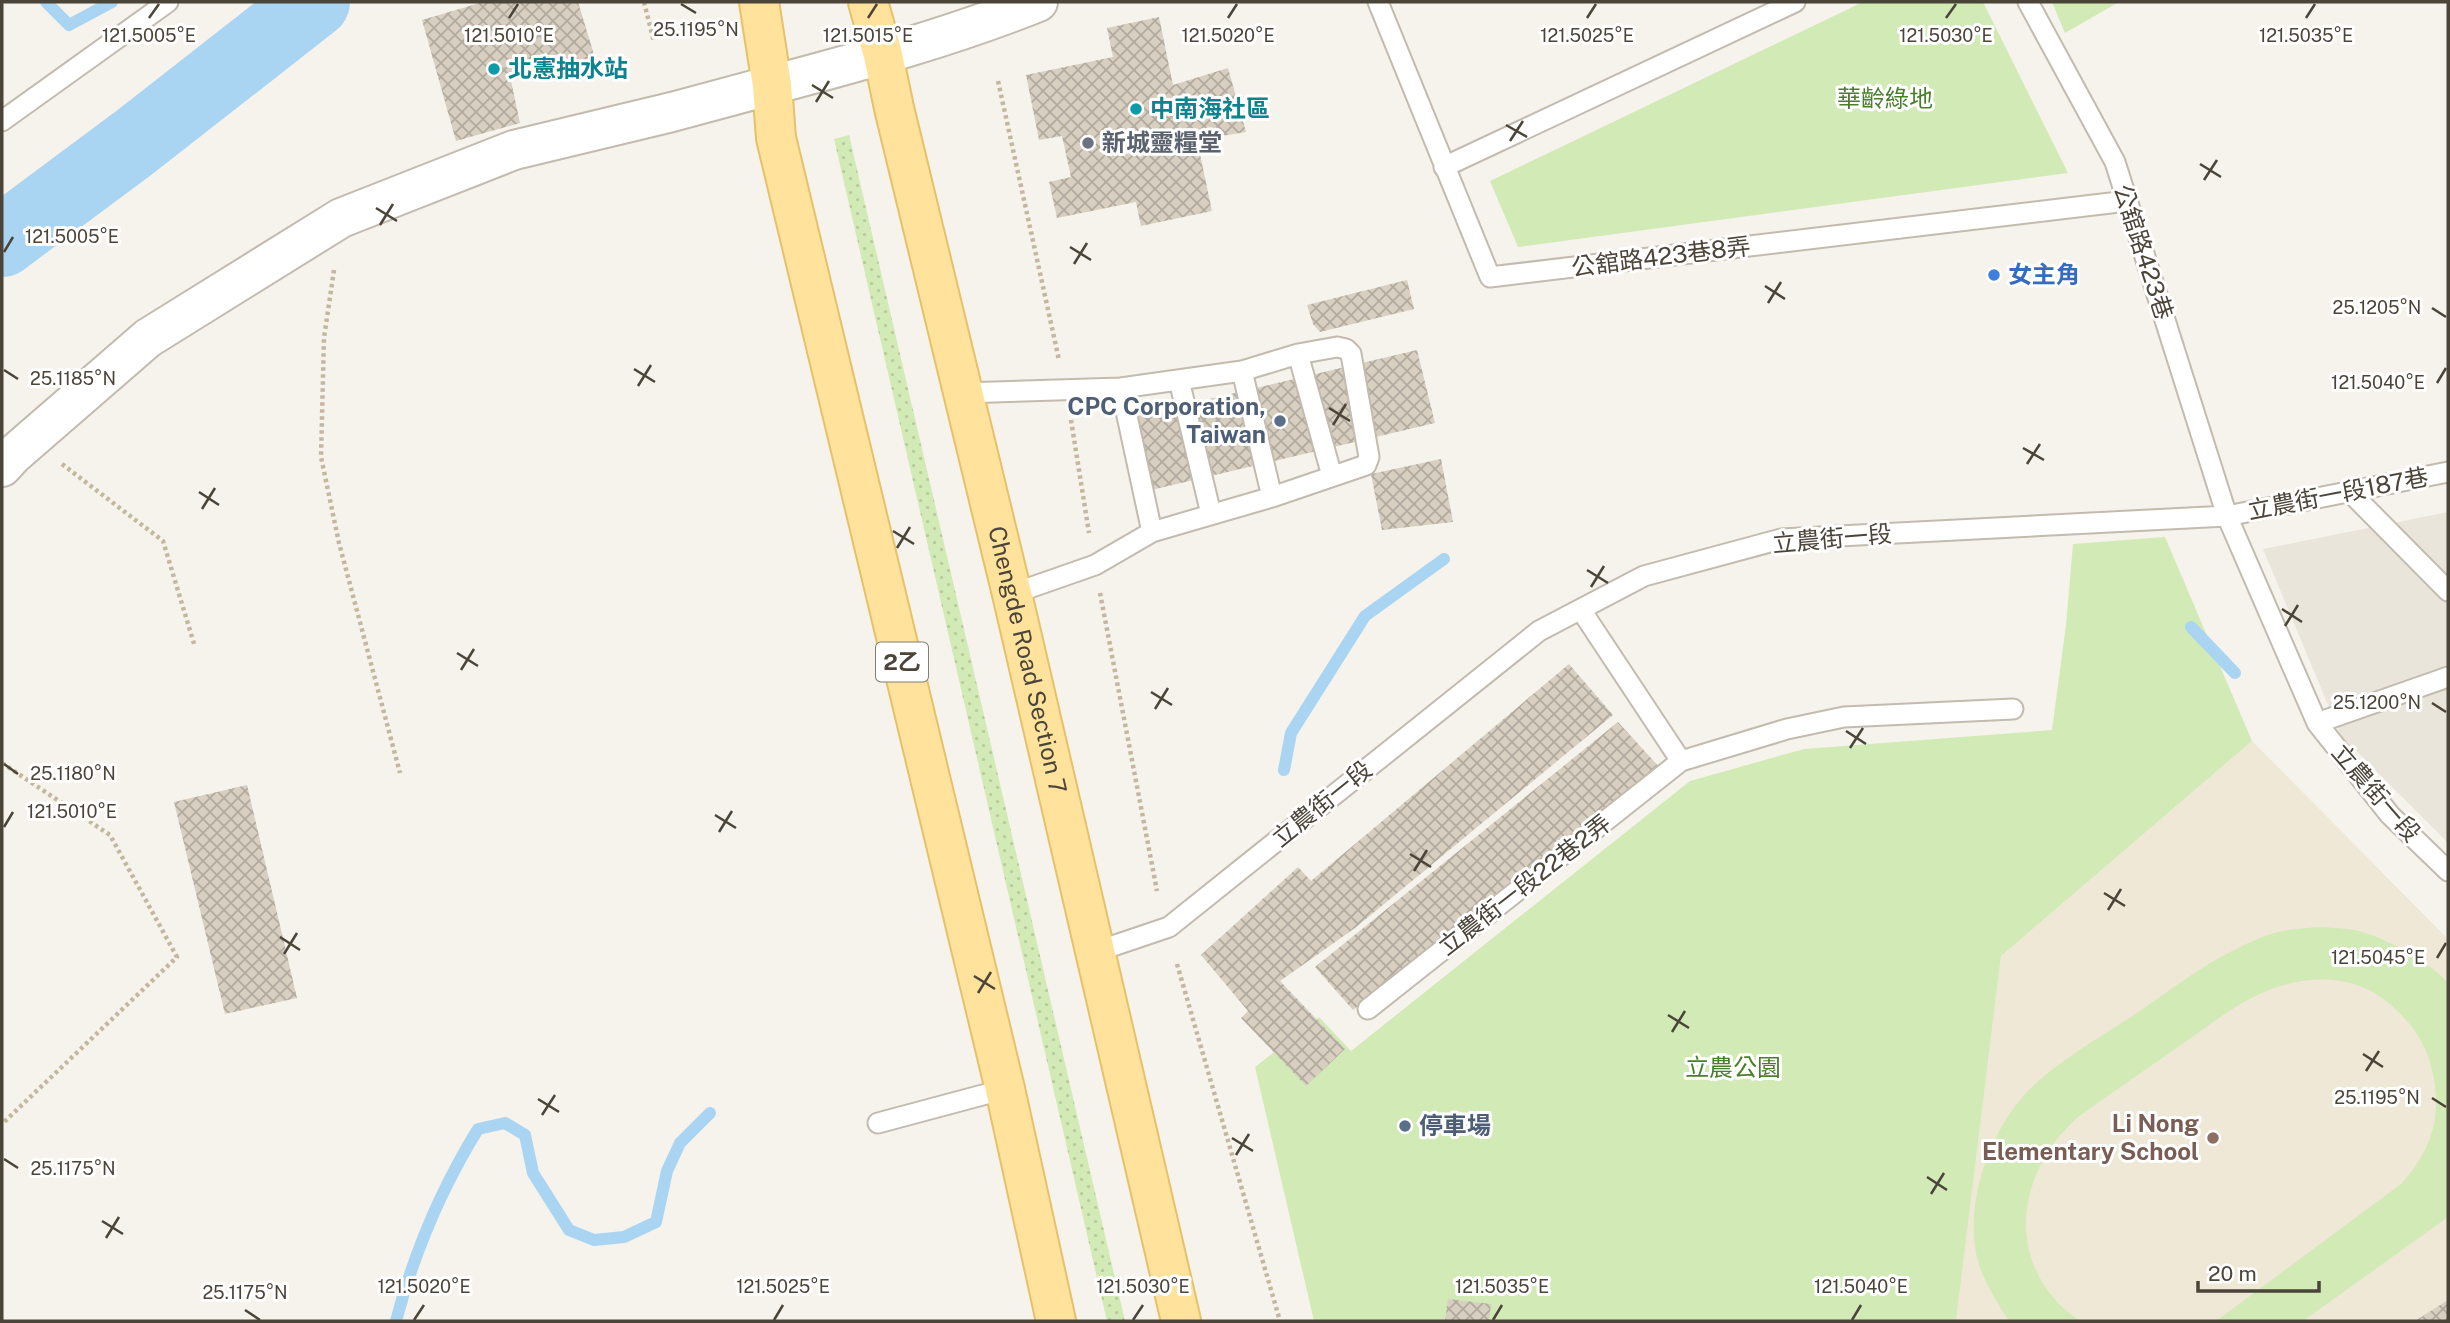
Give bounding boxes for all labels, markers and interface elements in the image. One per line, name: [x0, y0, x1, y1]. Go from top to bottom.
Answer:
text: 25.1195°N: [653, 19, 739, 40]
text: 121.5005°E: [102, 25, 196, 46]
text: 121.5010°E: [464, 25, 554, 46]
text: 121.5015°E: [823, 25, 913, 46]
text: 121.5020°E: [1181, 25, 1275, 46]
text: 121.5025°E: [1540, 25, 1634, 46]
text: 121.5030°E: [1899, 25, 1993, 46]
text: 121.5035°E: [2259, 25, 2353, 46]
place label: 北憲抽水站: [508, 54, 628, 82]
marker: 北憲抽水站: [486, 61, 502, 77]
park label: 華齡綠地: [1837, 84, 1933, 112]
place label: 中南海社區: [1150, 94, 1270, 122]
marker: 中南海社區: [1128, 101, 1144, 117]
place label: 新城靈糧堂: [1102, 128, 1222, 156]
marker: 新城靈糧堂: [1080, 135, 1096, 151]
street label: 公舘路423巷: [2109, 181, 2179, 323]
text: 121.5005°E: [25, 226, 119, 247]
street label: 公舘路423巷8弄: [1570, 231, 1752, 281]
place label: 女主角: [2008, 260, 2080, 288]
marker: 女主角: [1986, 267, 2002, 283]
text: 25.1205°N: [2333, 297, 2421, 318]
text: 25.1185°N: [30, 368, 116, 389]
text: 121.5040°E: [2331, 372, 2425, 393]
place label: CPC Corporation, Taiwan: [1067, 392, 1266, 448]
marker: CPC Corporation, Taiwan: [1272, 413, 1288, 429]
street label: 立農街一段187巷: [2245, 462, 2430, 524]
street label: 立農街一段: [1771, 519, 1893, 557]
street label: Chengde Road Section 7: [983, 523, 1073, 796]
road number: 2乙: [876, 642, 928, 682]
text: 25.1200°N: [2333, 692, 2421, 713]
street label: 立農街一段: [2327, 738, 2427, 847]
street label: 立農街一段: [1266, 755, 1377, 852]
text: 25.1180°N: [30, 763, 116, 784]
text: 121.5010°E: [27, 801, 117, 822]
street label: 立農街一段22巷2弄: [1433, 808, 1616, 960]
text: 121.5045°E: [2331, 947, 2425, 968]
park label: 立農公園: [1685, 1053, 1781, 1081]
text: 25.1195°N: [2334, 1087, 2420, 1108]
place label: Li Nong Elementary School: [1982, 1109, 2199, 1165]
place label: 停車場: [1419, 1111, 1491, 1139]
marker: 停車場: [1397, 1118, 1413, 1134]
marker: Li Nong Elementary School: [2205, 1130, 2221, 1146]
text: 25.1175°N: [30, 1158, 116, 1179]
scale bar: [2198, 1250, 2319, 1294]
text: 20 m: [2208, 1261, 2257, 1286]
text: 121.5020°E: [377, 1276, 471, 1297]
text: 121.5025°E: [736, 1276, 830, 1297]
text: 121.5030°E: [1096, 1276, 1190, 1297]
text: 121.5035°E: [1455, 1276, 1549, 1297]
text: 121.5040°E: [1814, 1276, 1908, 1297]
text: 25.1175°N: [202, 1282, 288, 1303]

